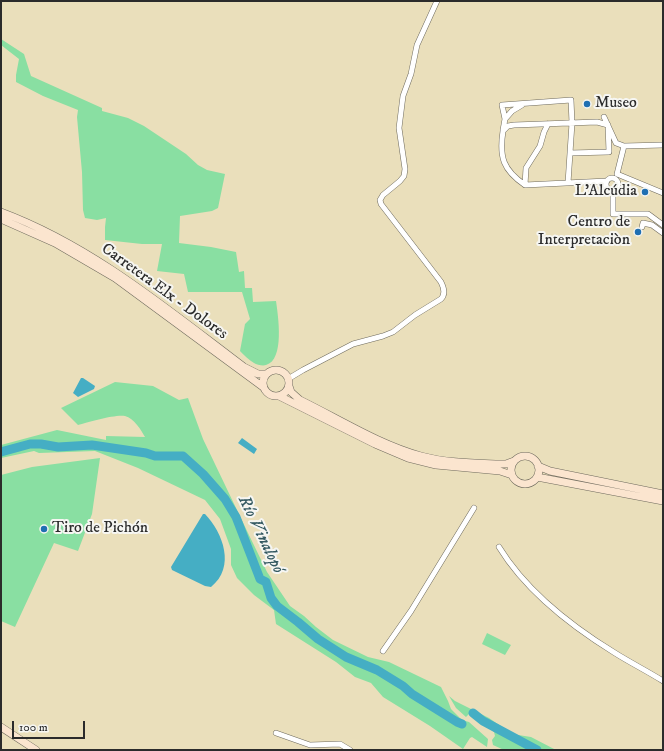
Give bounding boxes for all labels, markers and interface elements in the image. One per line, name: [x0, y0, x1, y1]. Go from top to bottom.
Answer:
place label: Museo: [595, 94, 637, 114]
marker: Museo: [582, 99, 592, 109]
place label: L'Alcúdia: [575, 182, 637, 202]
marker: L'Alcúdia: [640, 187, 650, 197]
place label: Centro de Interpretaciòn: [538, 213, 630, 251]
marker: Centro de Interpretaciòn: [633, 227, 643, 237]
street label: Carretera Elx - Dolores: [97, 240, 231, 344]
water label: Río Vinalopó: [232, 493, 288, 577]
place label: Tiro de Pichón: [52, 519, 148, 539]
marker: Tiro de Pichón: [39, 524, 49, 534]
scale bar: [14, 713, 87, 739]
text: 100 m: [19, 720, 48, 735]

